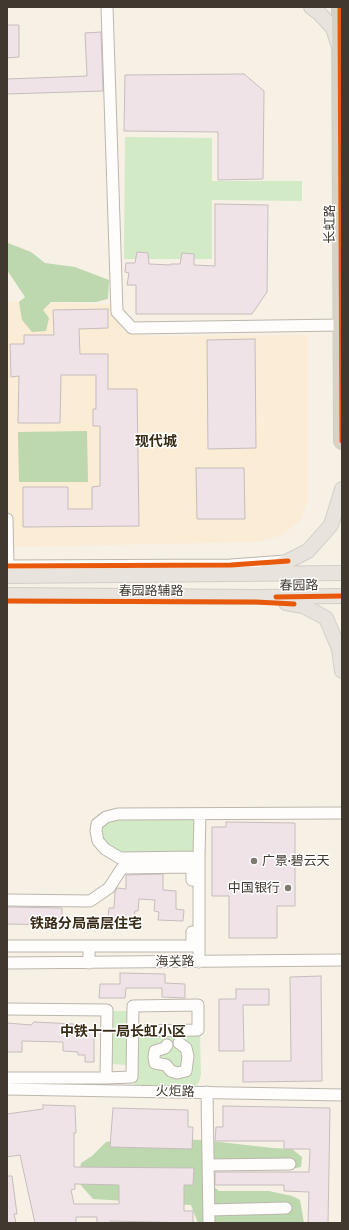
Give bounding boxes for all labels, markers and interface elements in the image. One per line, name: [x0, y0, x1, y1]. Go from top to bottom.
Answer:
street label: 长虹路: [322, 205, 338, 243]
district label: 现代城: [135, 434, 177, 450]
street label: 春园路: [279, 578, 319, 594]
street label: 春园路辅路: [119, 583, 183, 599]
place label: 广景·碧云天: [262, 853, 329, 869]
marker: 广景·碧云天: [249, 856, 259, 866]
place label: 中国银行: [228, 880, 280, 896]
marker: 中国银行: [283, 883, 293, 893]
district label: 铁路分局高层住宅: [30, 916, 142, 932]
street label: 海关路: [155, 954, 195, 970]
district label: 中铁十一局长虹小区: [60, 1024, 186, 1040]
street label: 火炬路: [155, 1084, 195, 1100]

